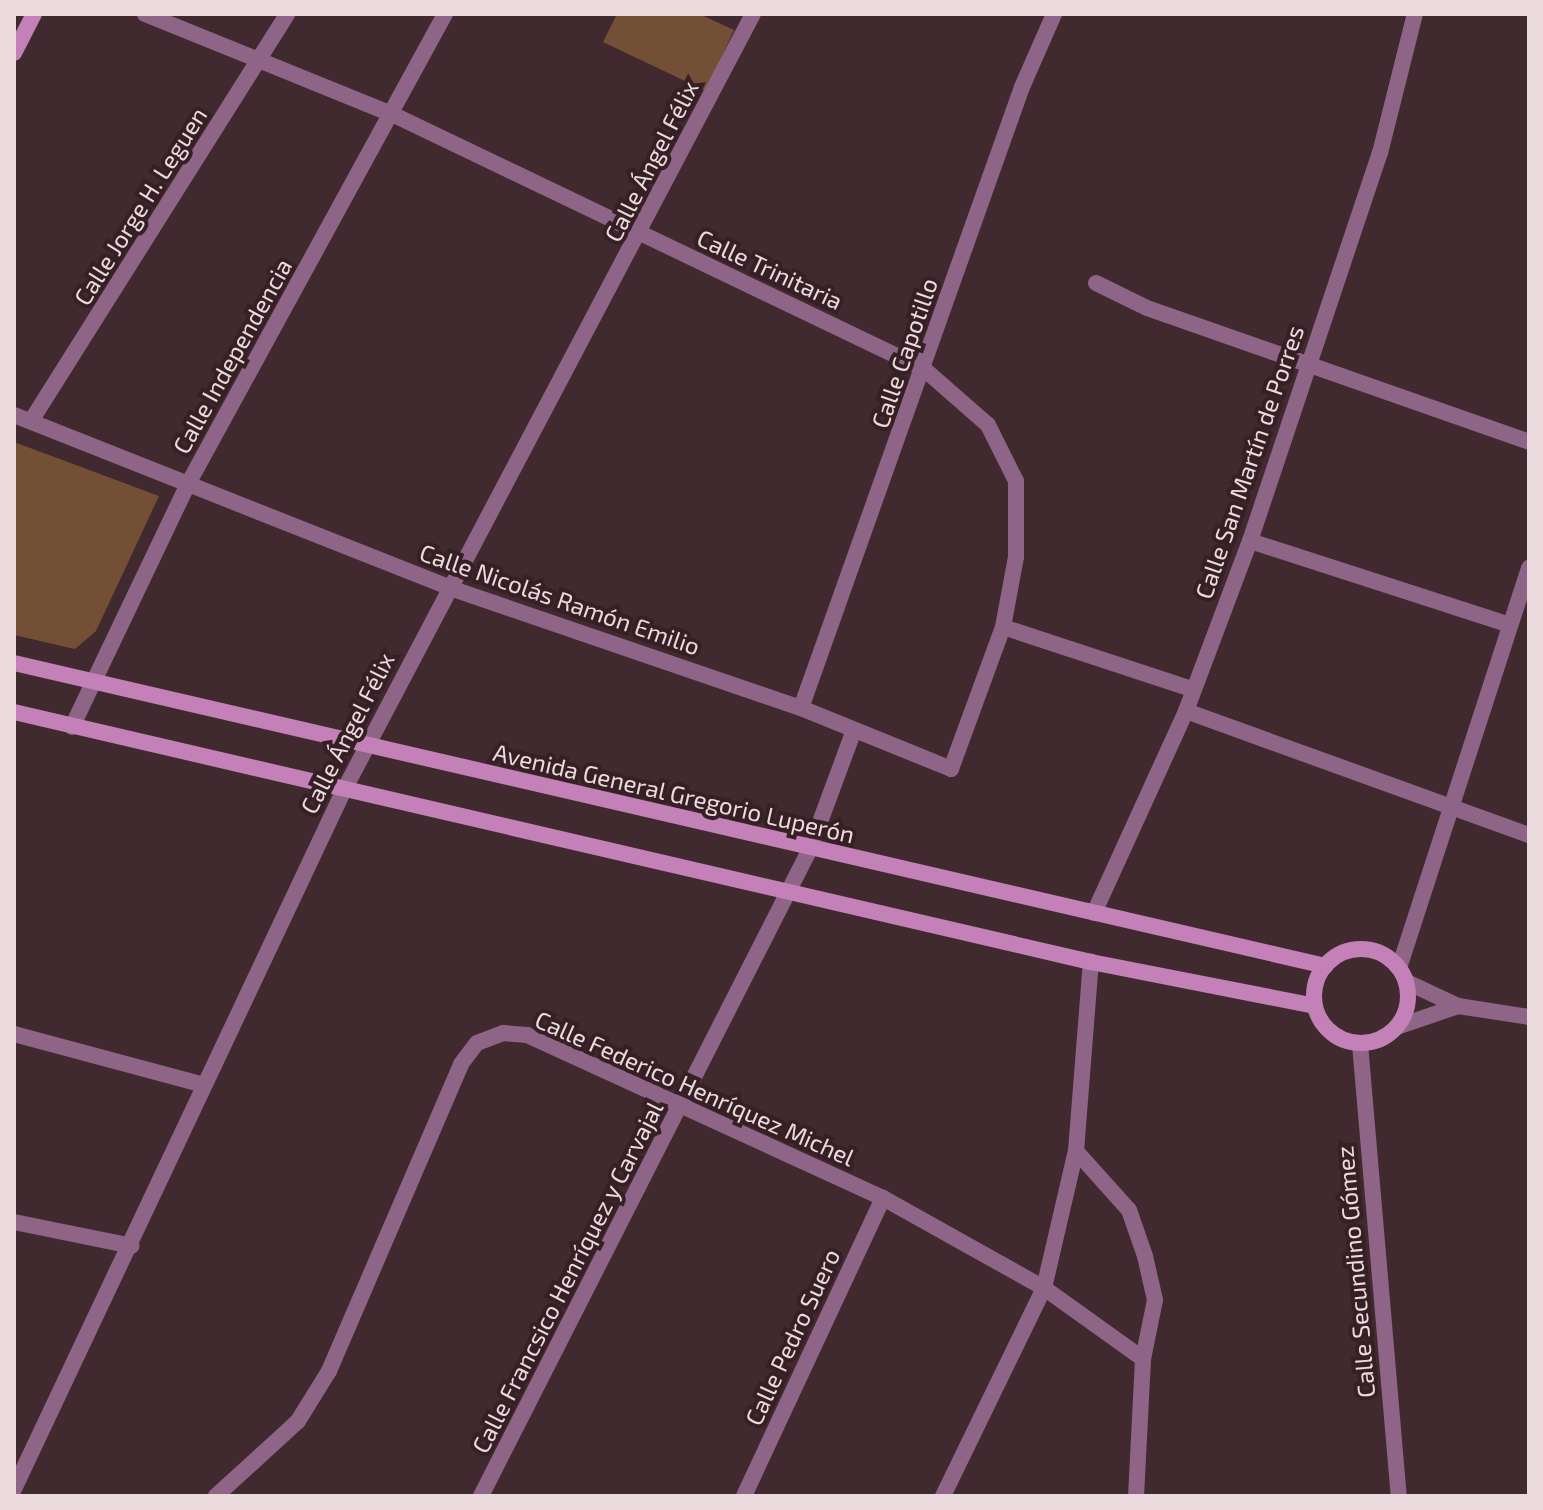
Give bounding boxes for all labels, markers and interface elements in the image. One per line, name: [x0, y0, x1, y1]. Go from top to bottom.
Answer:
street label: Calle Ángel Félix: [598, 75, 704, 247]
street label: Calle Jorge H. Leguen: [67, 102, 213, 310]
street label: Calle Trinitaria: [692, 223, 848, 315]
street label: Calle Independencia: [166, 253, 298, 459]
street label: Calle Capotillo: [865, 274, 943, 432]
street label: Calle San Martín de Porres: [1189, 322, 1309, 602]
street label: Calle Nicolás Ramón Emilio: [416, 537, 704, 661]
street label: Calle Ángel Félix: [294, 647, 400, 819]
street label: Avenida General Gregorio Luperón: [490, 737, 858, 849]
street label: Calle Federico Henríquez Michel: [531, 1004, 859, 1172]
street label: Calle Francsico Henríquez y Carvajal: [465, 1096, 669, 1458]
street label: Calle Secundino Gómez: [1330, 1145, 1380, 1399]
street label: Calle Pedro Suero: [739, 1244, 845, 1430]

